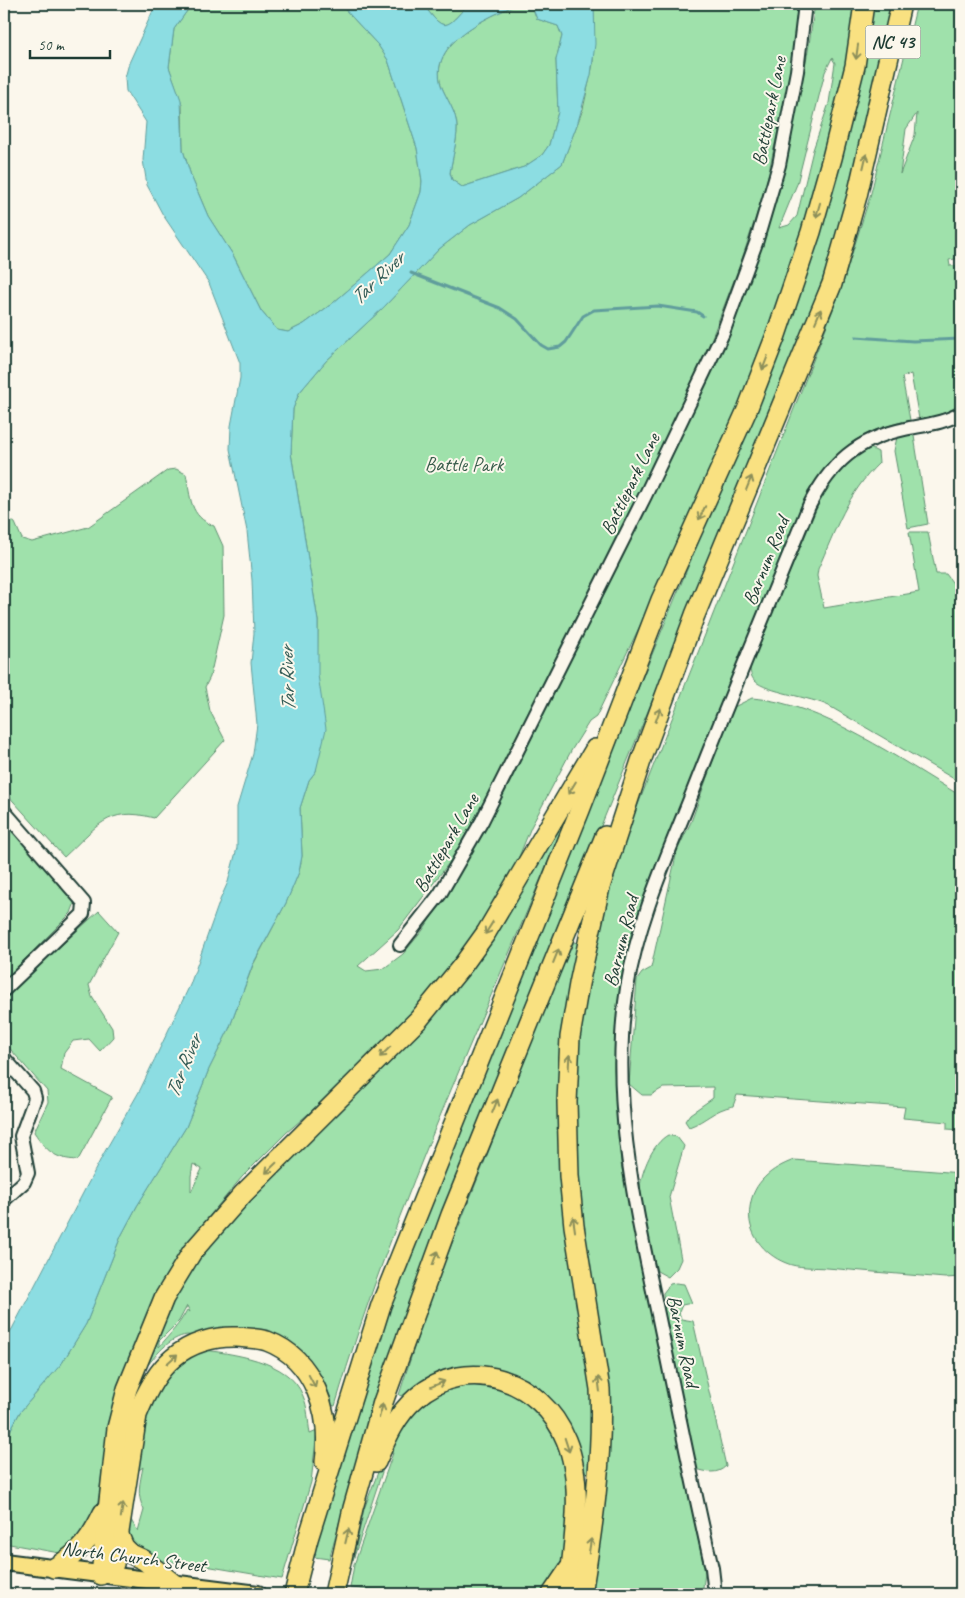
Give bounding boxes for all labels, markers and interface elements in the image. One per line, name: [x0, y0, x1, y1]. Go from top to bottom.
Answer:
road number: NC 43: [866, 26, 920, 58]
scale bar: [30, 28, 110, 60]
text: 50 m: [38, 36, 65, 55]
one-way arrow: [852, 44, 862, 60]
street label: Battlepark Lane: [746, 53, 792, 167]
one-way arrow: [861, 154, 870, 170]
one-way arrow: [812, 201, 822, 217]
water label: Tar River: [344, 244, 412, 310]
one-way arrow: [815, 309, 824, 324]
one-way arrow: [760, 355, 769, 370]
street label: Battlepark Lane: [595, 428, 666, 539]
park label: Battle Park: [425, 452, 505, 477]
one-way arrow: [745, 476, 755, 491]
one-way arrow: [696, 505, 706, 520]
street label: Barnum Road: [737, 510, 796, 609]
water label: Tar River: [273, 643, 301, 712]
one-way arrow: [654, 708, 663, 723]
one-way arrow: [566, 780, 576, 794]
street label: Battlepark Lane: [408, 788, 485, 897]
street label: Barnum Road: [598, 890, 645, 989]
one-way arrow: [484, 920, 494, 934]
one-way arrow: [552, 949, 561, 964]
water label: Tar River: [159, 1028, 209, 1101]
one-way arrow: [380, 1046, 392, 1058]
one-way arrow: [564, 1054, 574, 1070]
one-way arrow: [491, 1099, 500, 1115]
one-way arrow: [264, 1162, 277, 1174]
one-way arrow: [569, 1216, 579, 1232]
one-way arrow: [431, 1250, 440, 1266]
street label: Barnum Road: [661, 1293, 706, 1392]
one-way arrow: [166, 1354, 179, 1365]
one-way arrow: [307, 1374, 317, 1389]
one-way arrow: [594, 1377, 604, 1393]
one-way arrow: [430, 1379, 445, 1389]
one-way arrow: [376, 1403, 386, 1419]
one-way arrow: [563, 1437, 573, 1453]
one-way arrow: [117, 1502, 127, 1518]
one-way arrow: [343, 1528, 352, 1544]
street label: North Church Street: [60, 1536, 210, 1579]
one-way arrow: [585, 1538, 595, 1554]

